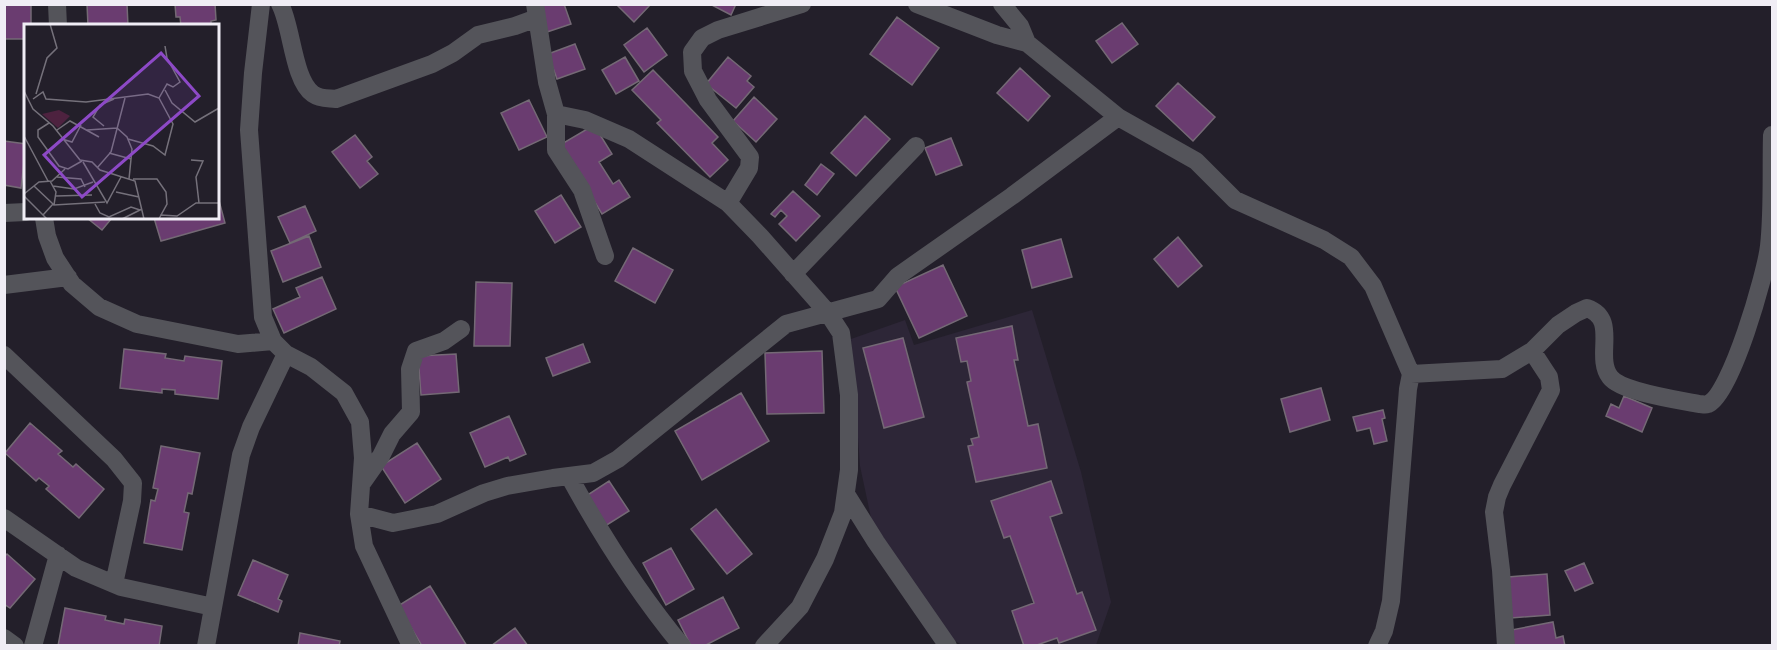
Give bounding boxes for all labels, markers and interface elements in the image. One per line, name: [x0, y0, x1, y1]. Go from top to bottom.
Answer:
inset map: [24, 24, 219, 219]

